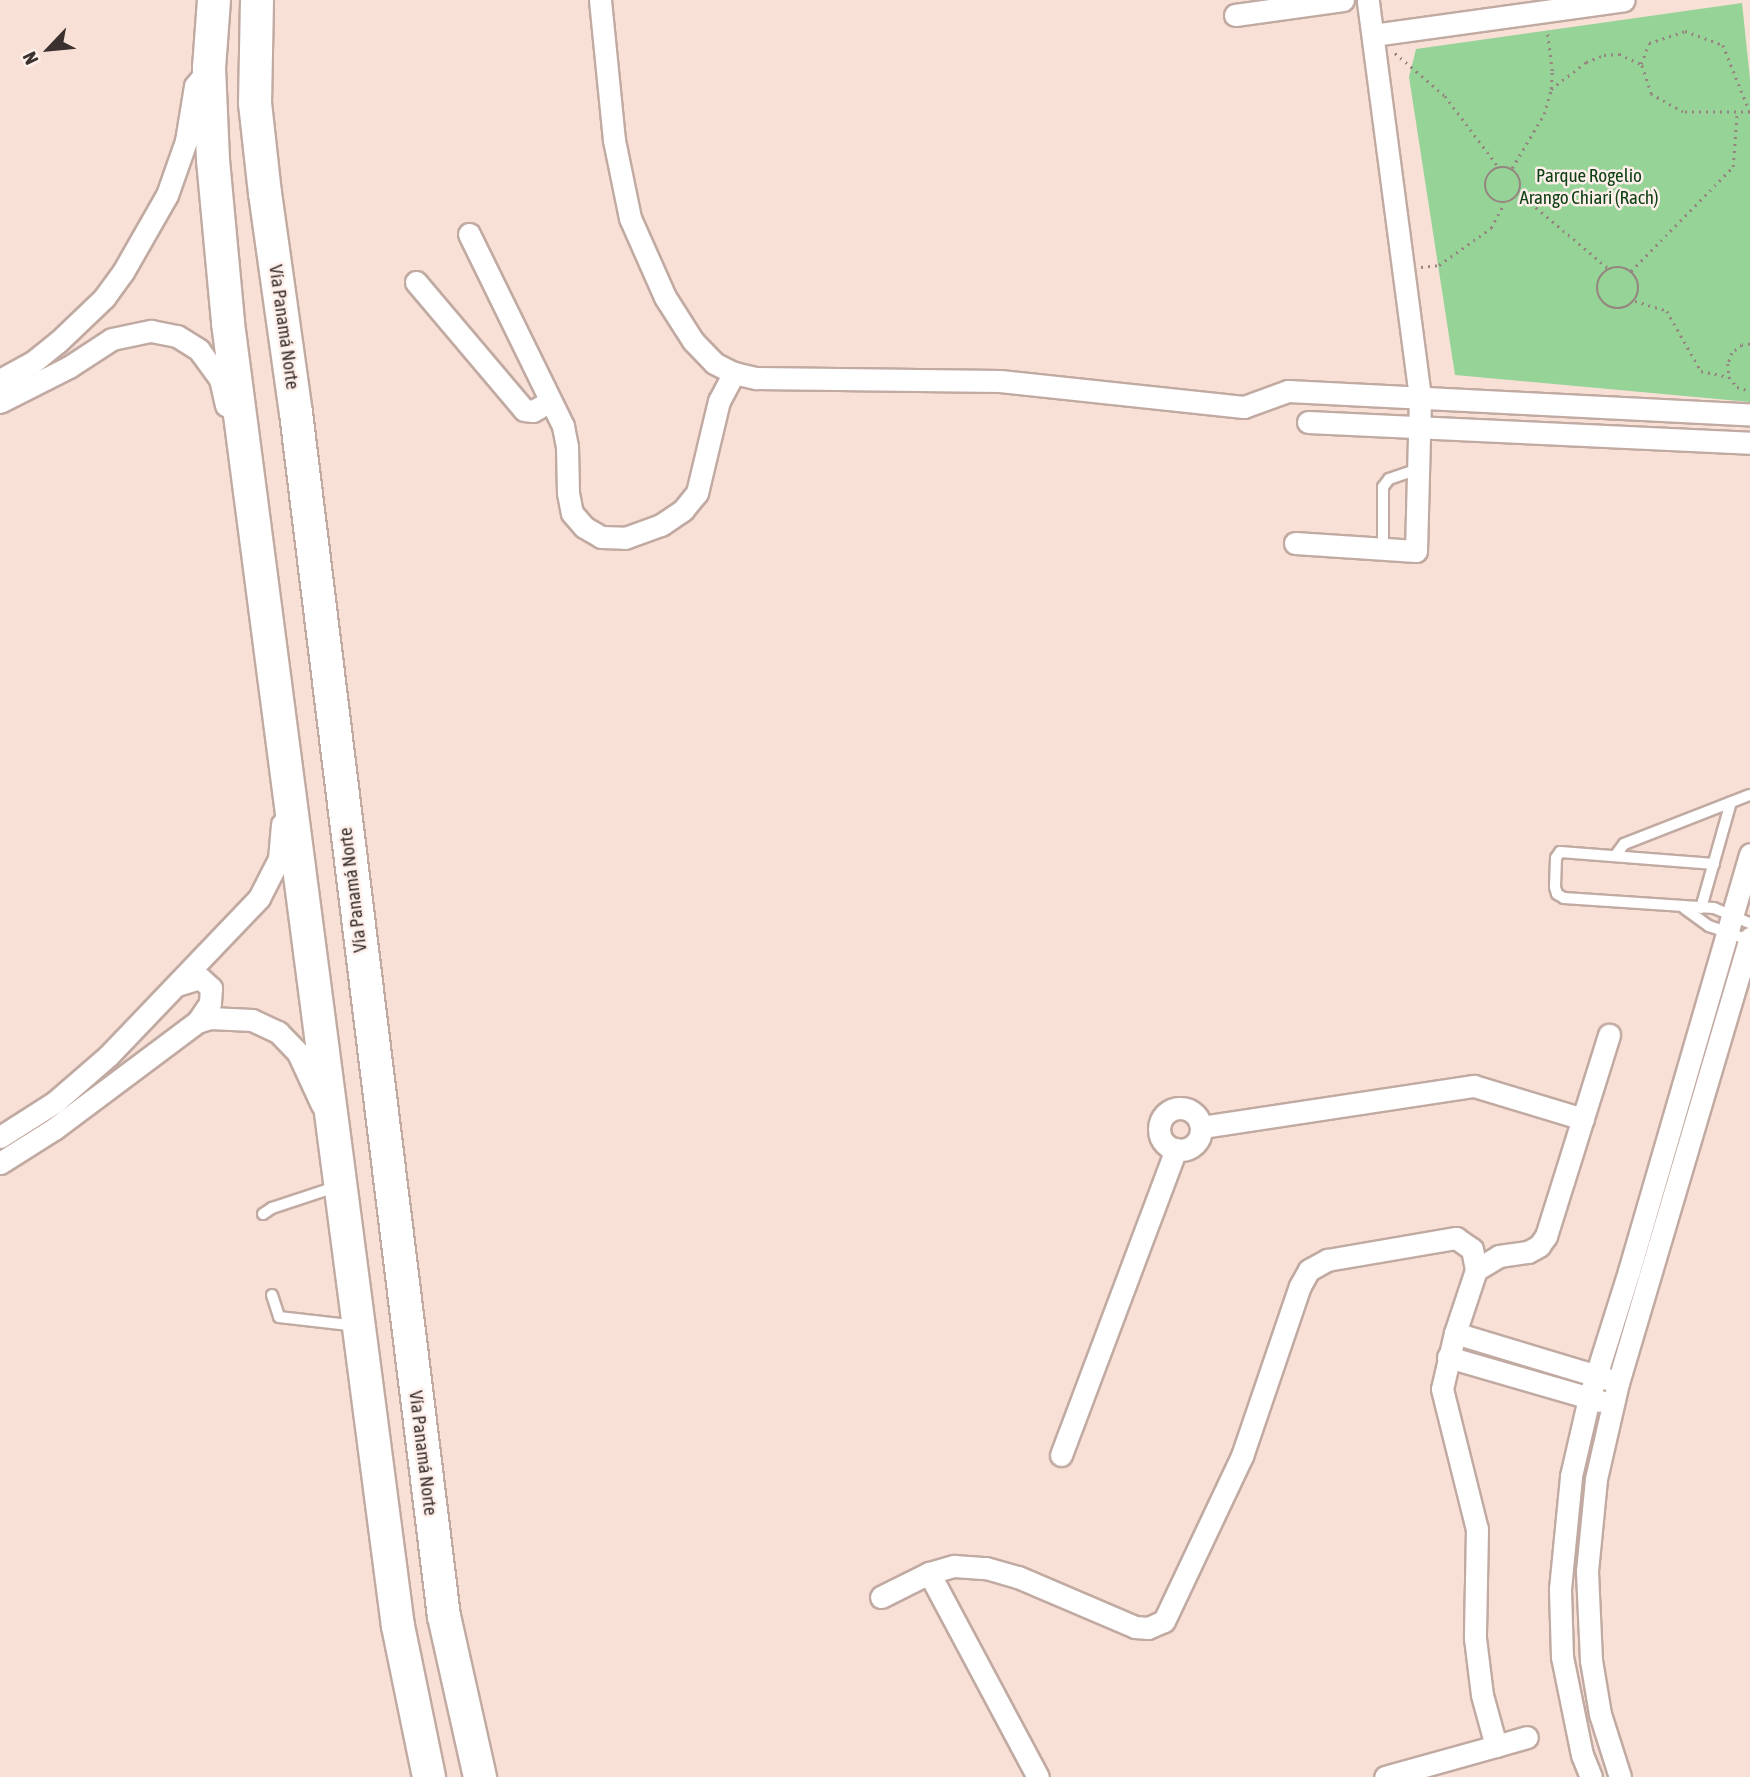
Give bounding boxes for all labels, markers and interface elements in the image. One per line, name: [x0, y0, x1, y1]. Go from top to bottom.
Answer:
north arrow: [14, 14, 84, 84]
text: N: [18, 48, 42, 68]
park label: Parque Rogelio Arango Chiari (Rach): [1519, 165, 1659, 209]
street label: Vía Panamá Norte: [264, 263, 304, 391]
street label: Vía Panamá Norte: [334, 826, 372, 954]
street label: Vía Panamá Norte: [404, 1389, 442, 1517]

